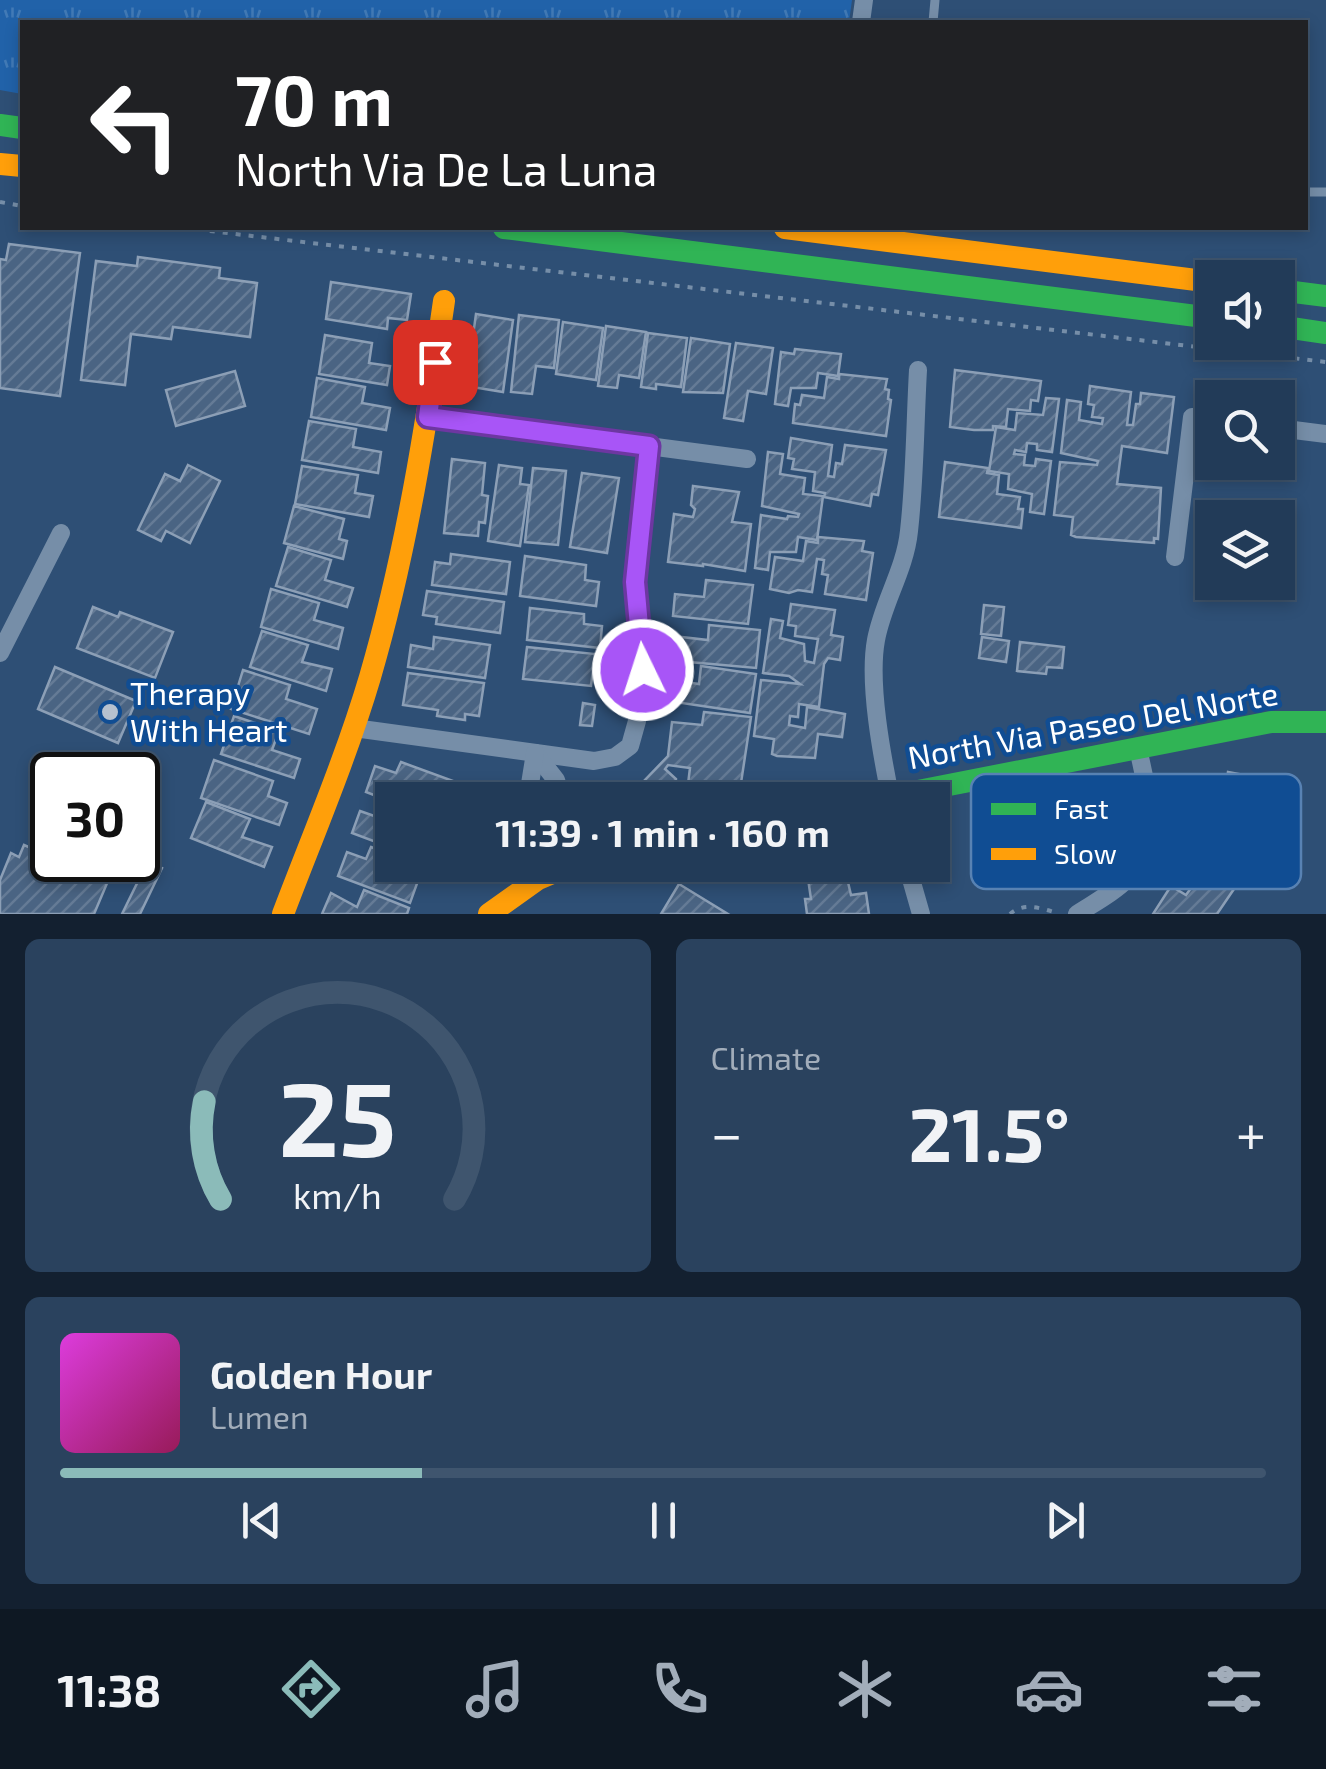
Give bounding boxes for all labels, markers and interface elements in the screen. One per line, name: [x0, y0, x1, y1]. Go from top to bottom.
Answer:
text: 70 m: [235, 56, 393, 140]
icon: left: [70, 60, 200, 190]
text: North Via De La Luna: [235, 141, 657, 195]
map controls: [1195, 260, 1295, 600]
button: sound: [1195, 260, 1295, 360]
pin: [393, 320, 478, 405]
icon: arrive: [408, 335, 463, 390]
button: search: [1195, 380, 1295, 480]
button: layers: [1195, 500, 1295, 600]
position arrow: [591, 618, 695, 722]
place label: Therapy With Heart: [130, 673, 287, 748]
street label: North Via Paseo Del Norte: [905, 673, 1281, 775]
marker: Therapy With Heart: [99, 701, 121, 723]
speed limit sign: 30: [30, 752, 160, 882]
legend: [971, 774, 1301, 889]
text: Fast: [1054, 791, 1109, 825]
text: 11:39 · 1 min · 160 m: [495, 809, 830, 855]
text: Slow: [1054, 836, 1117, 870]
text: Climate: [711, 1038, 821, 1076]
text: 25: [279, 1053, 397, 1178]
text: 21.5°: [908, 1087, 1070, 1177]
text: −: [711, 1099, 743, 1165]
text: +: [1236, 1099, 1266, 1165]
text: km/h: [293, 1173, 382, 1216]
text: Golden Hour: [210, 1351, 432, 1397]
text: Lumen: [210, 1397, 309, 1435]
icon: previous: [234, 1493, 289, 1548]
icon: pause: [636, 1493, 691, 1548]
icon: next: [1038, 1493, 1093, 1548]
icon: directions: [276, 1654, 346, 1724]
icon: music: [460, 1654, 530, 1724]
icon: phone: [645, 1654, 715, 1724]
icon: climate: [830, 1654, 900, 1724]
icon: car: [1014, 1654, 1084, 1724]
icon: filters: [1199, 1654, 1269, 1724]
text: 11:38: [57, 1662, 161, 1716]

